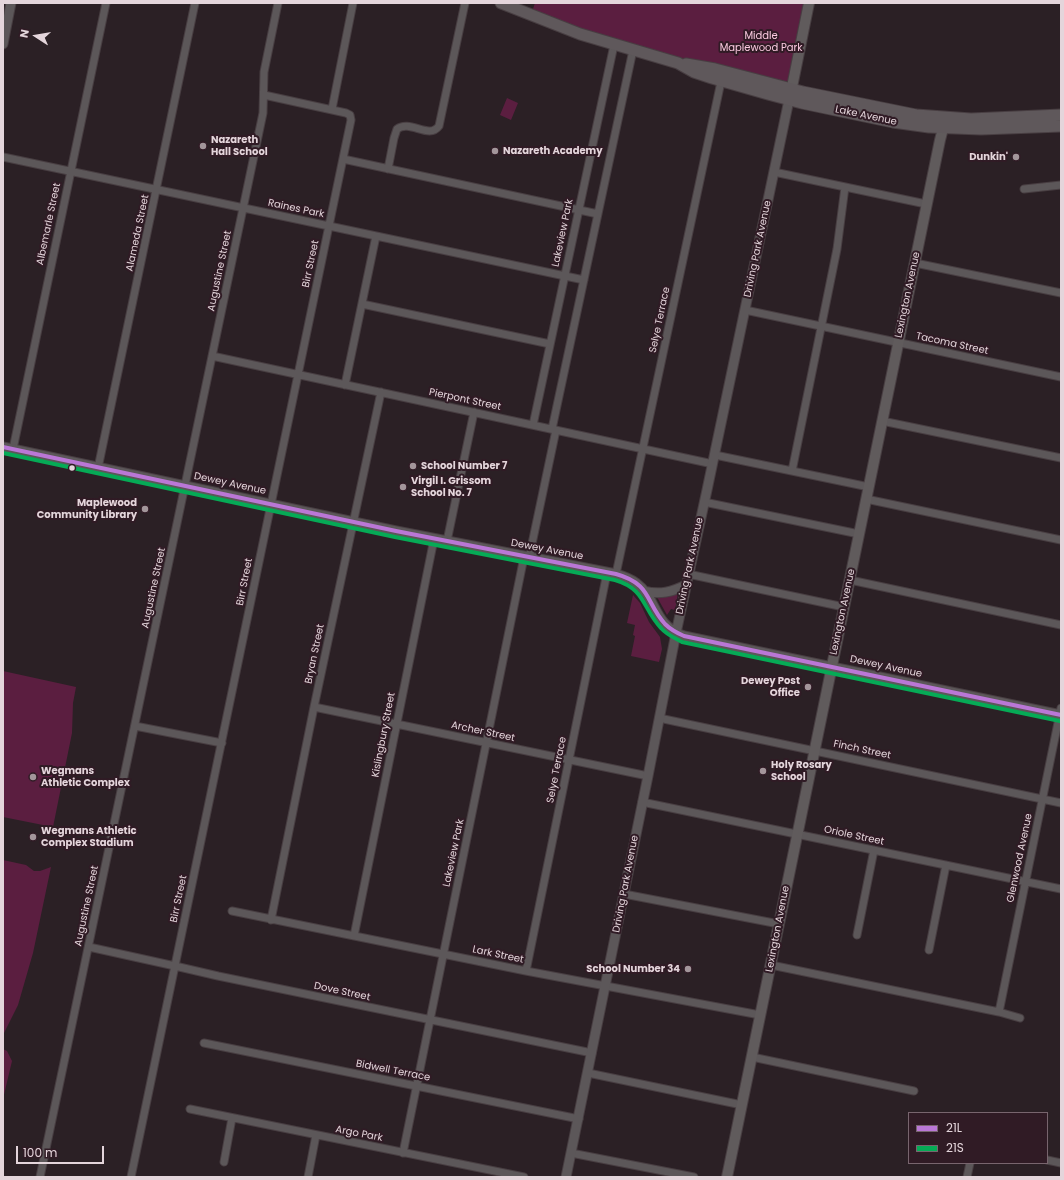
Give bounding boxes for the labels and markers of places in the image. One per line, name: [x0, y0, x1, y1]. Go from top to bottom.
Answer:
place label: Nazareth Hall School: [211, 134, 268, 158]
marker: Nazareth Hall School: [198, 141, 208, 151]
place label: Nazareth Academy: [503, 145, 602, 157]
marker: Nazareth Academy: [490, 146, 500, 156]
place label: Dunkin': [969, 151, 1008, 163]
marker: Dunkin': [1011, 152, 1021, 162]
place label: School Number 7: [421, 460, 507, 472]
marker: School Number 7: [408, 461, 418, 471]
unlabelled marker: [67, 463, 77, 473]
place label: Virgil I. Grissom School No. 7: [411, 475, 491, 498]
marker: Virgil I. Grissom School No. 7: [398, 482, 408, 492]
place label: Maplewood Community Library: [37, 497, 137, 520]
marker: Maplewood Community Library: [140, 504, 150, 514]
place label: Dewey Post Office: [741, 675, 800, 698]
marker: Dewey Post Office: [803, 682, 813, 692]
place label: Holy Rosary School: [771, 759, 832, 782]
place label: Wegmans Athletic Complex: [41, 765, 130, 788]
marker: Holy Rosary School: [758, 766, 768, 776]
marker: Wegmans Athletic Complex: [28, 772, 38, 782]
place label: Wegmans Athletic Complex Stadium: [41, 825, 137, 848]
marker: Wegmans Athletic Complex Stadium: [28, 832, 38, 842]
place label: School Number 34: [586, 963, 680, 975]
marker: School Number 34: [683, 964, 693, 974]

